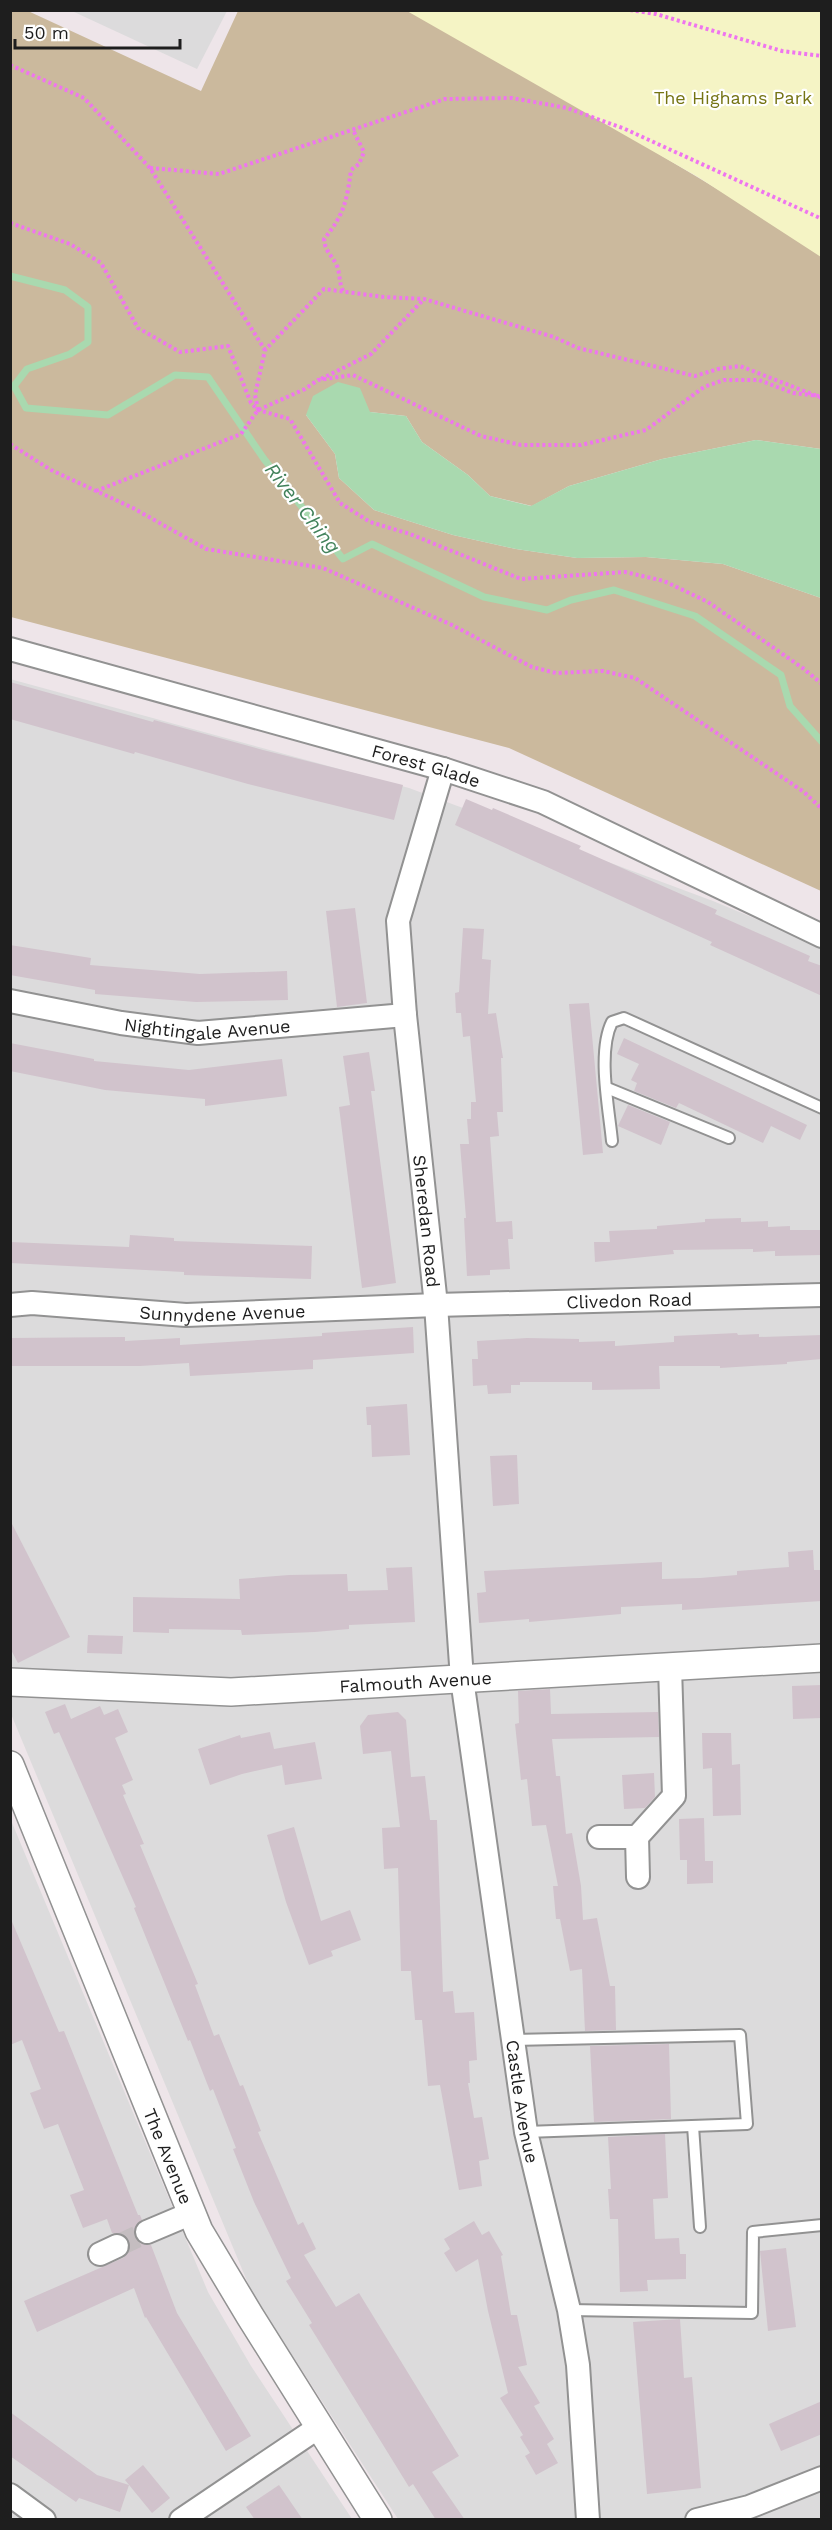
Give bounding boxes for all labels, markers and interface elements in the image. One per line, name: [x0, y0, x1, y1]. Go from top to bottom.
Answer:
scale bar: [15, 12, 180, 50]
text: 50 m: [24, 22, 69, 43]
park label: The Highams Park: [654, 87, 812, 108]
water label: River Ching: [260, 458, 346, 558]
street label: Forest Glade: [370, 739, 483, 791]
street label: Nightingale Avenue: [123, 1013, 291, 1044]
street label: Sheredan Road: [409, 1154, 445, 1288]
street label: Clivedon Road: [566, 1288, 692, 1312]
street label: Sunnydene Avenue: [139, 1300, 306, 1326]
street label: Falmouth Avenue: [339, 1667, 492, 1696]
street label: Castle Avenue: [503, 2038, 544, 2165]
street label: The Avenue: [140, 2105, 197, 2207]

